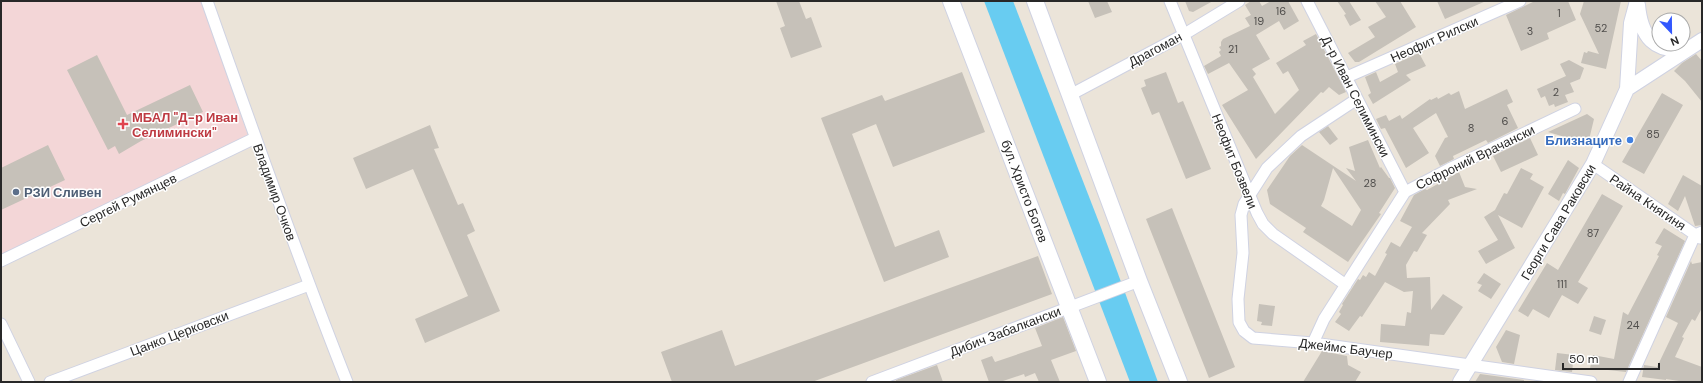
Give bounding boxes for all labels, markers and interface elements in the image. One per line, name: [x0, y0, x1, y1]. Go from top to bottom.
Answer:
house number: 16: [1276, 4, 1286, 18]
house number: 1: [1557, 6, 1561, 20]
north arrow: [1651, 12, 1691, 52]
street label: Неофит Рилски: [1388, 13, 1481, 66]
house number: 19: [1254, 14, 1264, 28]
house number: 52: [1595, 21, 1607, 35]
house number: 3: [1527, 24, 1533, 38]
street label: Драгоман: [1126, 28, 1185, 71]
street label: Д-р Иван Селимински: [1317, 33, 1394, 160]
text: N: [1668, 33, 1681, 49]
house number: 21: [1228, 42, 1238, 56]
house number: 2: [1553, 85, 1559, 99]
place label: МБАЛ "Д-р Иван Селимински": [132, 109, 238, 141]
street label: Неофит Бозвели: [1208, 111, 1261, 211]
house number: 6: [1502, 114, 1509, 128]
marker: МБАЛ "Д-р Иван Селимински": [117, 118, 129, 130]
street label: Софроний Врачански: [1413, 121, 1538, 194]
house number: 8: [1468, 121, 1474, 135]
house number: 85: [1646, 127, 1660, 141]
place label: Близнаците: [1545, 132, 1622, 149]
marker: Близнаците: [1625, 135, 1635, 145]
street label: бул. Христо Ботев: [997, 137, 1052, 245]
street label: Владимир Очков: [249, 141, 300, 243]
street label: Георги Сава Раковски: [1517, 161, 1600, 283]
street label: Сергей Румянцев: [77, 170, 180, 231]
street label: Райна Княгиня: [1606, 171, 1689, 234]
house number: 28: [1364, 176, 1376, 190]
place label: РЗИ Сливен: [24, 184, 102, 201]
marker: РЗИ Сливен: [11, 187, 21, 197]
house number: 87: [1587, 226, 1599, 240]
house number: 111: [1557, 277, 1567, 291]
street label: Дибич Забалкански: [947, 302, 1063, 361]
street label: Цанко Церковски: [127, 307, 231, 360]
house number: 24: [1627, 318, 1640, 332]
street label: Джеймс Баучер: [1298, 334, 1394, 363]
scale bar: [1563, 345, 1659, 371]
text: 50 m: [1569, 351, 1598, 367]

